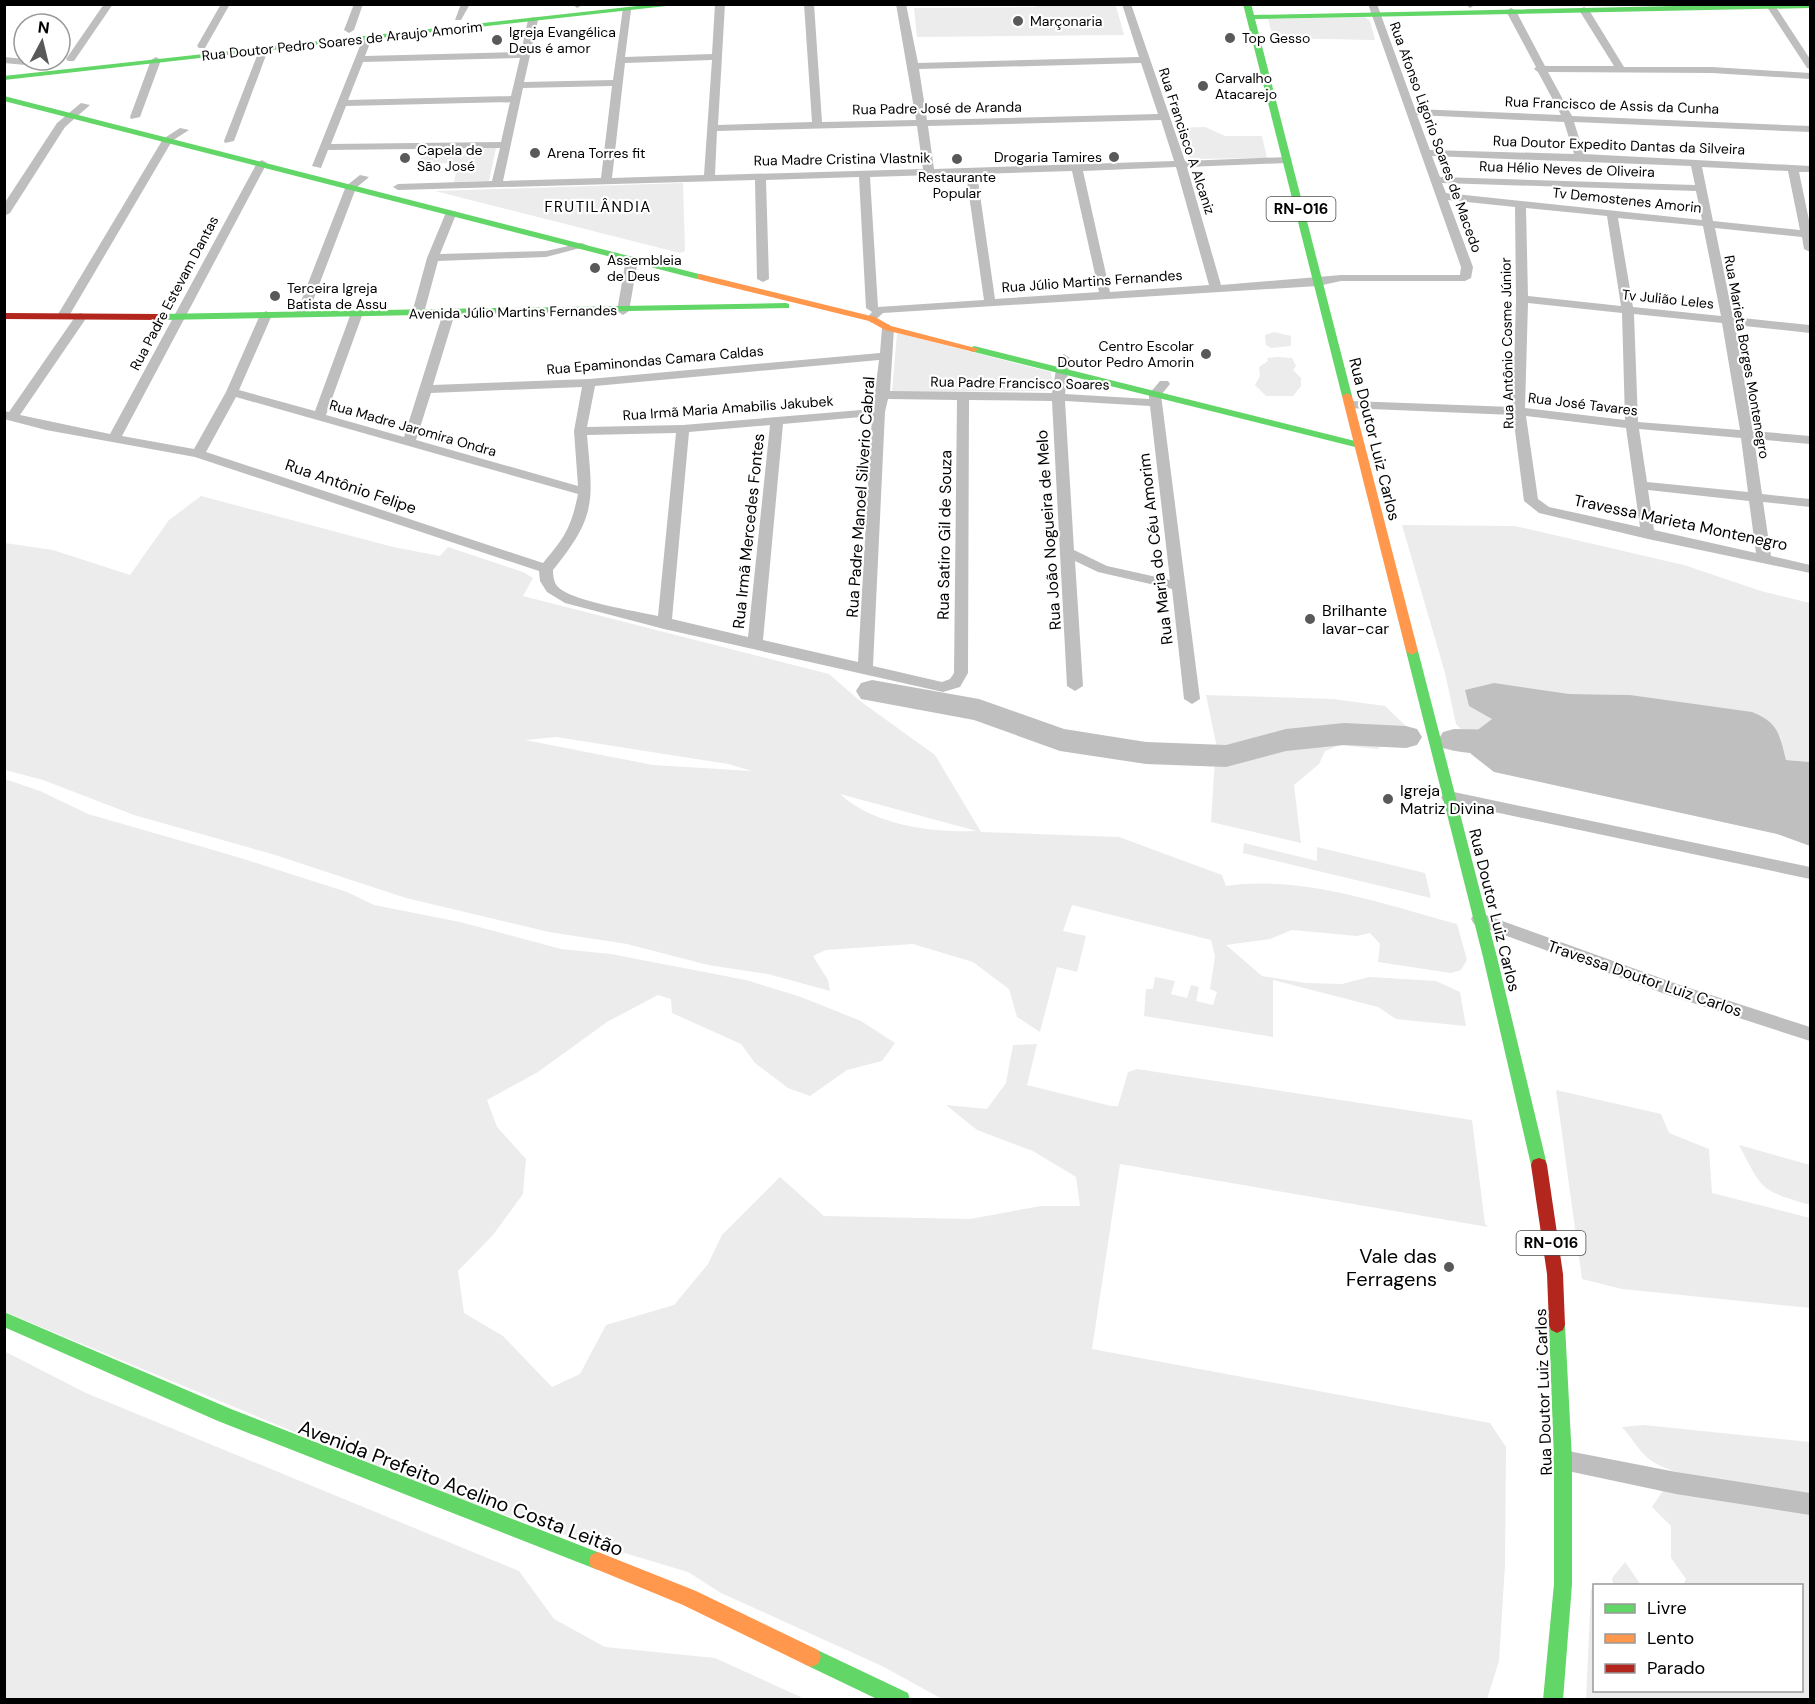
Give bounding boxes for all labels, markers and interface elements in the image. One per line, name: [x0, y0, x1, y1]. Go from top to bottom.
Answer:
north arrow: [12, 12, 72, 72]
place label: Marçonaria: [1030, 12, 1102, 30]
marker: Marçonaria: [1011, 14, 1025, 28]
text: N: [37, 16, 51, 39]
street label: Rua Doutor Pedro Soares de Araujo Amorim: [201, 17, 483, 65]
street label: Rua Afonso Ligorio Soares de Macedo: [1386, 19, 1486, 255]
place label: Igreja Evangélica Deus é amor: [509, 23, 616, 57]
place label: Top Gesso: [1242, 29, 1310, 47]
marker: Top Gesso: [1223, 31, 1237, 45]
marker: Igreja Evangélica Deus é amor: [490, 33, 504, 47]
street label: Rua Francisco A Alcaniz: [1155, 65, 1219, 217]
place label: Carvalho Atacarejo: [1215, 69, 1277, 103]
marker: Carvalho Atacarejo: [1196, 79, 1210, 93]
street label: Rua Francisco de Assis da Cunha: [1505, 92, 1719, 118]
street label: Rua Padre José de Aranda: [852, 98, 1022, 118]
street label: Rua Doutor Expedito Dantas da Silveira: [1493, 132, 1745, 158]
place label: Capela de São José: [417, 141, 483, 175]
place label: Arena Torres fit: [547, 144, 646, 162]
marker: Arena Torres fit: [528, 146, 542, 160]
street label: Rua Madre Cristina Vlastnik: [753, 148, 931, 170]
place label: Drogaria Tamires: [994, 148, 1102, 166]
marker: Drogaria Tamires: [1107, 150, 1121, 164]
marker: Capela de São José: [398, 151, 412, 165]
marker: Restaurante Popular: [950, 152, 964, 166]
street label: Rua Hélio Neves de Oliveira: [1479, 157, 1655, 181]
place label: Restaurante Popular: [918, 168, 996, 202]
street label: Tv Demostenes Amorin: [1552, 183, 1702, 217]
district label: FRUTILÂNDIA: [544, 197, 652, 217]
road number: RN-016: [1266, 197, 1336, 221]
street label: Rua Padre Estevam Dantas: [126, 213, 222, 373]
place label: Assembleia de Deus: [607, 251, 682, 285]
street label: Rua Marieta Borges Montenegro: [1720, 254, 1774, 460]
street label: Rua Antônio Cosme Júnior: [1497, 257, 1517, 429]
marker: Assembleia de Deus: [588, 261, 602, 275]
street label: Rua Júlio Martins Fernandes: [1001, 266, 1183, 296]
place label: Terceira Igreja Batista de Assu: [287, 279, 387, 313]
street label: Tv Julião Leles: [1621, 285, 1715, 313]
marker: Terceira Igreja Batista de Assu: [268, 289, 282, 303]
street label: Avenida Júlio Martins Fernandes: [409, 301, 617, 323]
place label: Centro Escolar Doutor Pedro Amorin: [1058, 337, 1194, 371]
street label: Rua Epaminondas Camara Caldas: [546, 342, 764, 378]
marker: Centro Escolar Doutor Pedro Amorin: [1199, 347, 1213, 361]
street label: Rua Doutor Luiz Carlos: [1344, 355, 1405, 523]
street label: Rua Padre Francisco Soares: [930, 372, 1110, 394]
street label: Rua Padre Manoel Silverio Cabral: [842, 376, 879, 618]
street label: Rua José Tavares: [1527, 388, 1639, 420]
street label: Rua Irmã Maria Amabilis Jakubek: [622, 392, 834, 424]
street label: Rua Madre Jaromira Ondra: [327, 395, 499, 461]
street label: Rua João Nogueira de Melo: [1031, 429, 1066, 631]
street label: Rua Irmã Mercedes Fontes: [728, 432, 769, 630]
street label: Rua Satiro Gil de Souza: [933, 450, 956, 620]
street label: Rua Maria do Céu Amorim: [1133, 452, 1178, 646]
street label: Rua Antônio Felipe: [282, 454, 419, 519]
street label: Travessa Marieta Montenegro: [1572, 490, 1790, 555]
place label: Brilhante lavar-car: [1322, 600, 1389, 639]
marker: Brilhante lavar-car: [1303, 612, 1317, 626]
place label: Igreja Matriz Divina: [1400, 780, 1495, 819]
marker: Igreja Matriz Divina: [1381, 792, 1395, 806]
street label: Rua Doutor Luiz Carlos: [1464, 826, 1525, 994]
street label: Travessa Doutor Luiz Carlos: [1545, 935, 1745, 1022]
road number: RN-016: [1516, 1231, 1586, 1255]
place label: Vale das Ferragens: [1346, 1243, 1437, 1292]
marker: Vale das Ferragens: [1442, 1260, 1456, 1274]
street label: Rua Doutor Luiz Carlos: [1530, 1308, 1557, 1476]
street label: Avenida Prefeito Acelino Costa Leitão: [295, 1414, 627, 1562]
legend: [1593, 1584, 1803, 1692]
text: Livre: [1647, 1596, 1687, 1620]
text: Lento: [1647, 1626, 1694, 1650]
text: Parado: [1647, 1656, 1705, 1680]

